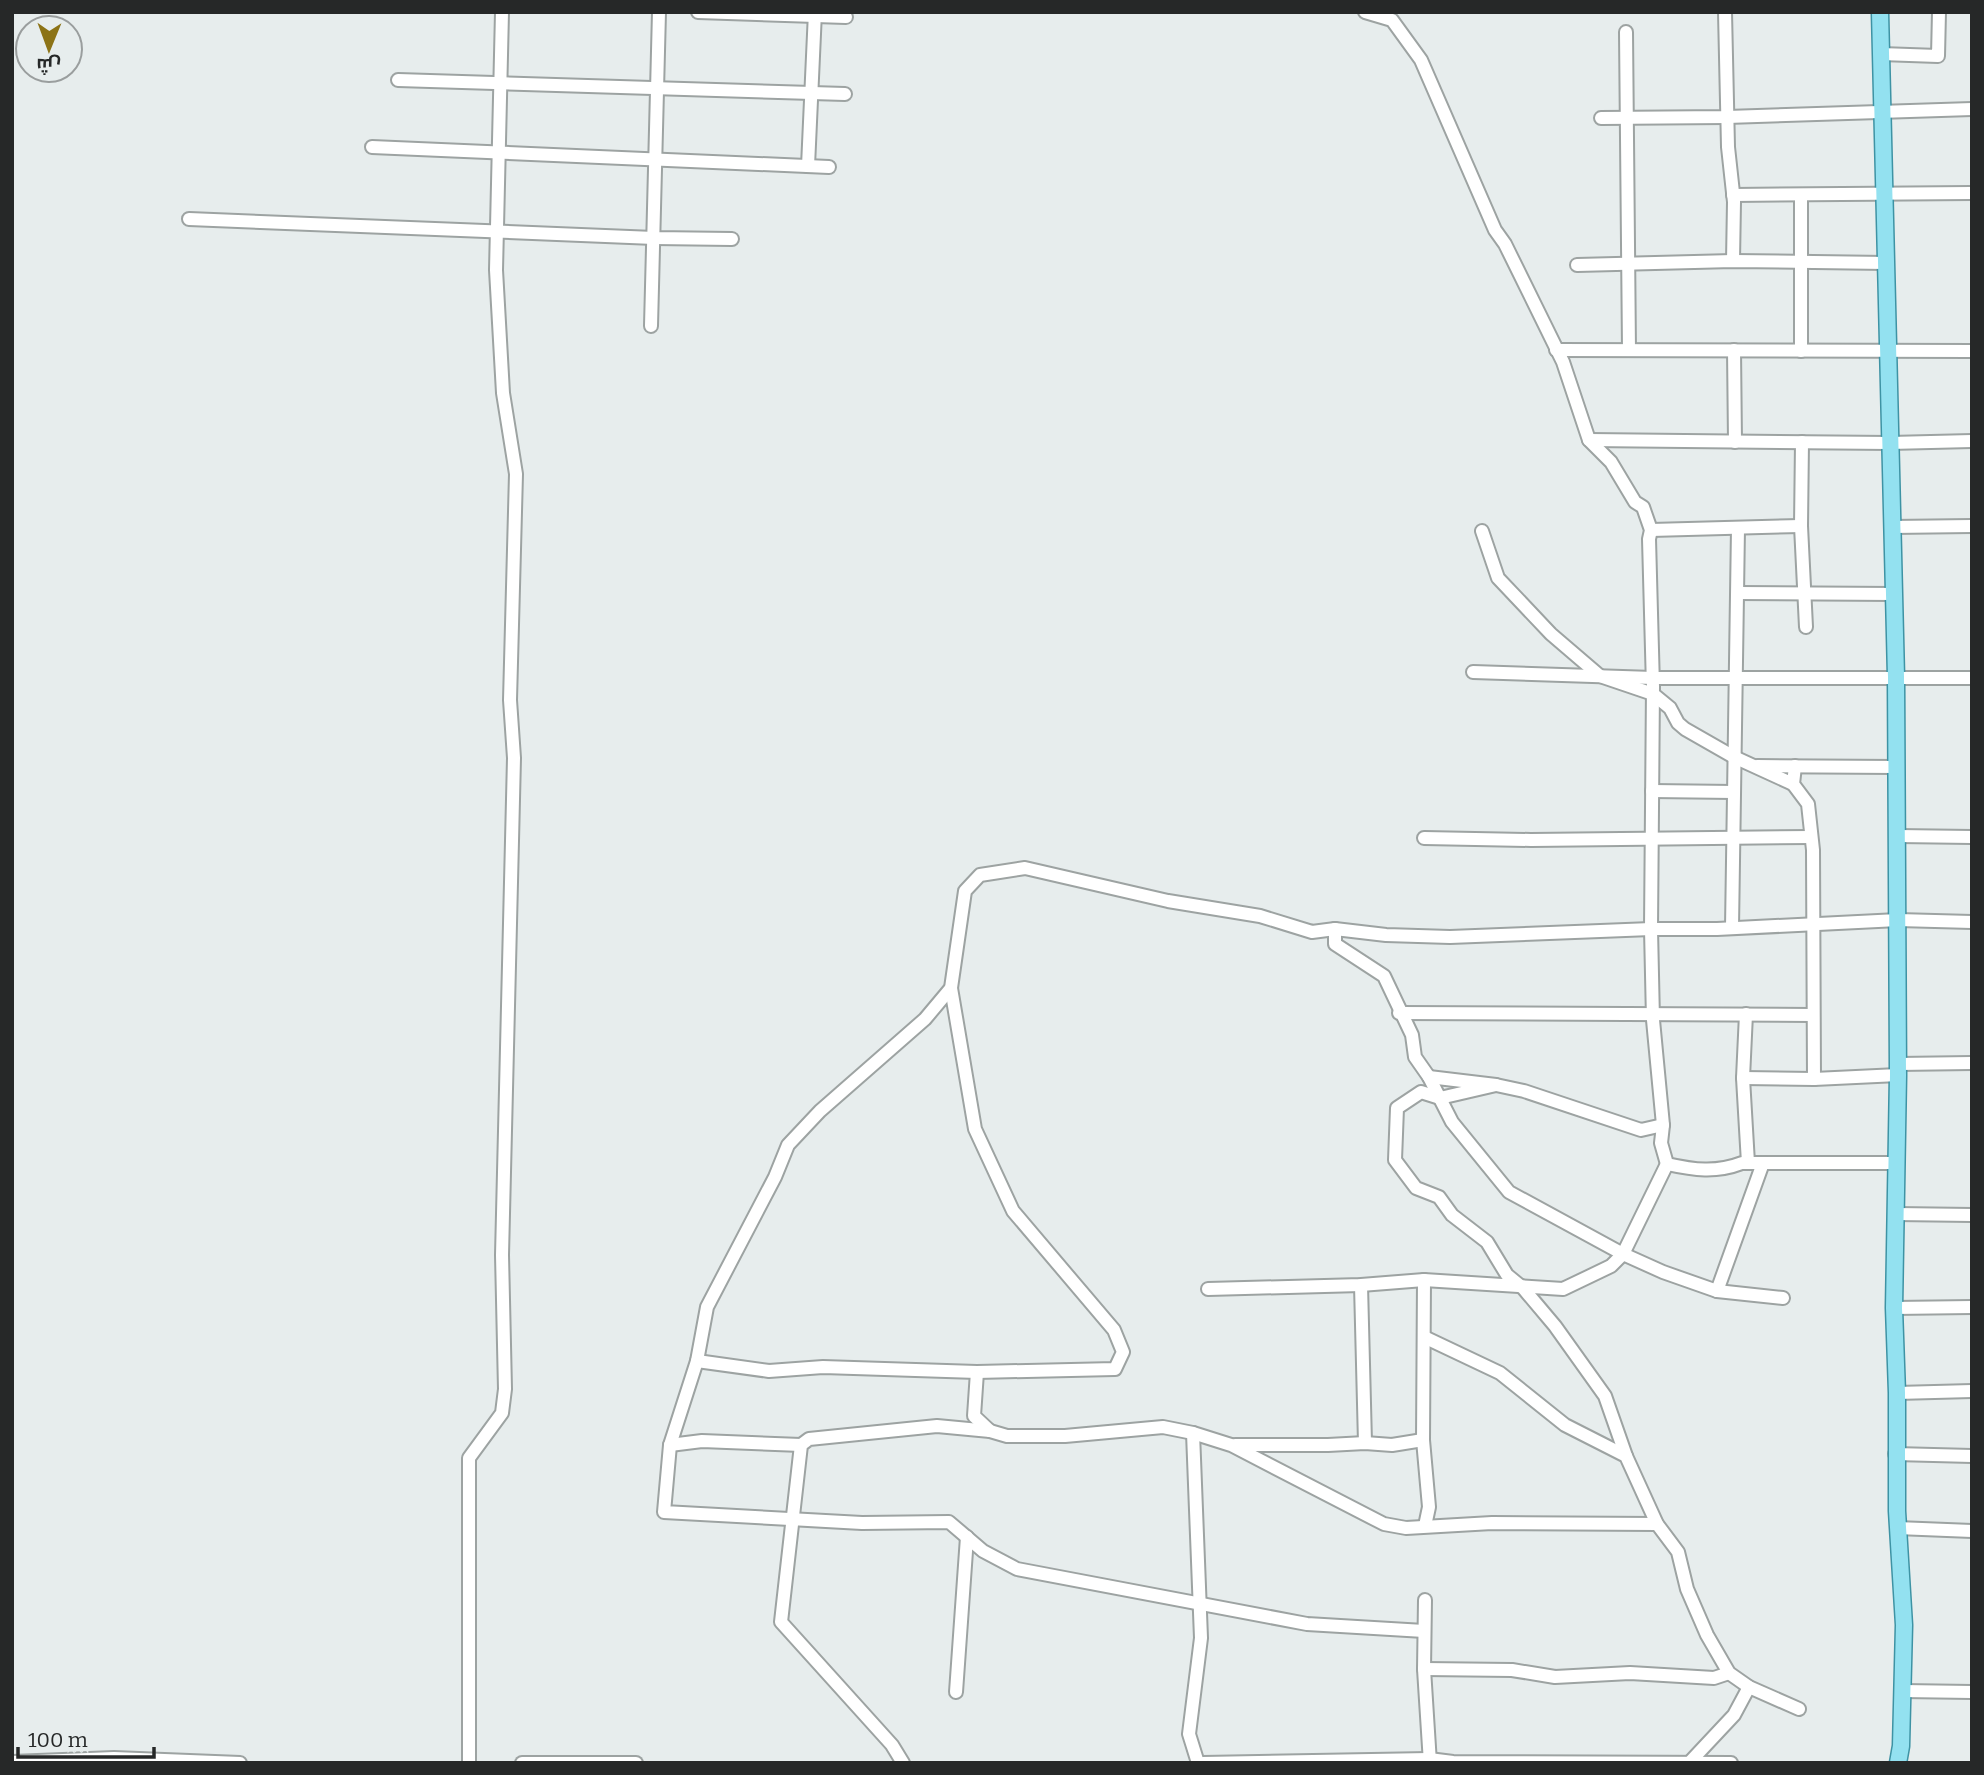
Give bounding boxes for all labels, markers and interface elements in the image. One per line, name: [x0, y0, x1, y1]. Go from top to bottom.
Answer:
north arrow: [14, 14, 84, 84]
text: ش: [36, 54, 61, 77]
scale bar: [18, 1716, 154, 1760]
text: 100 m: [28, 1727, 88, 1753]

